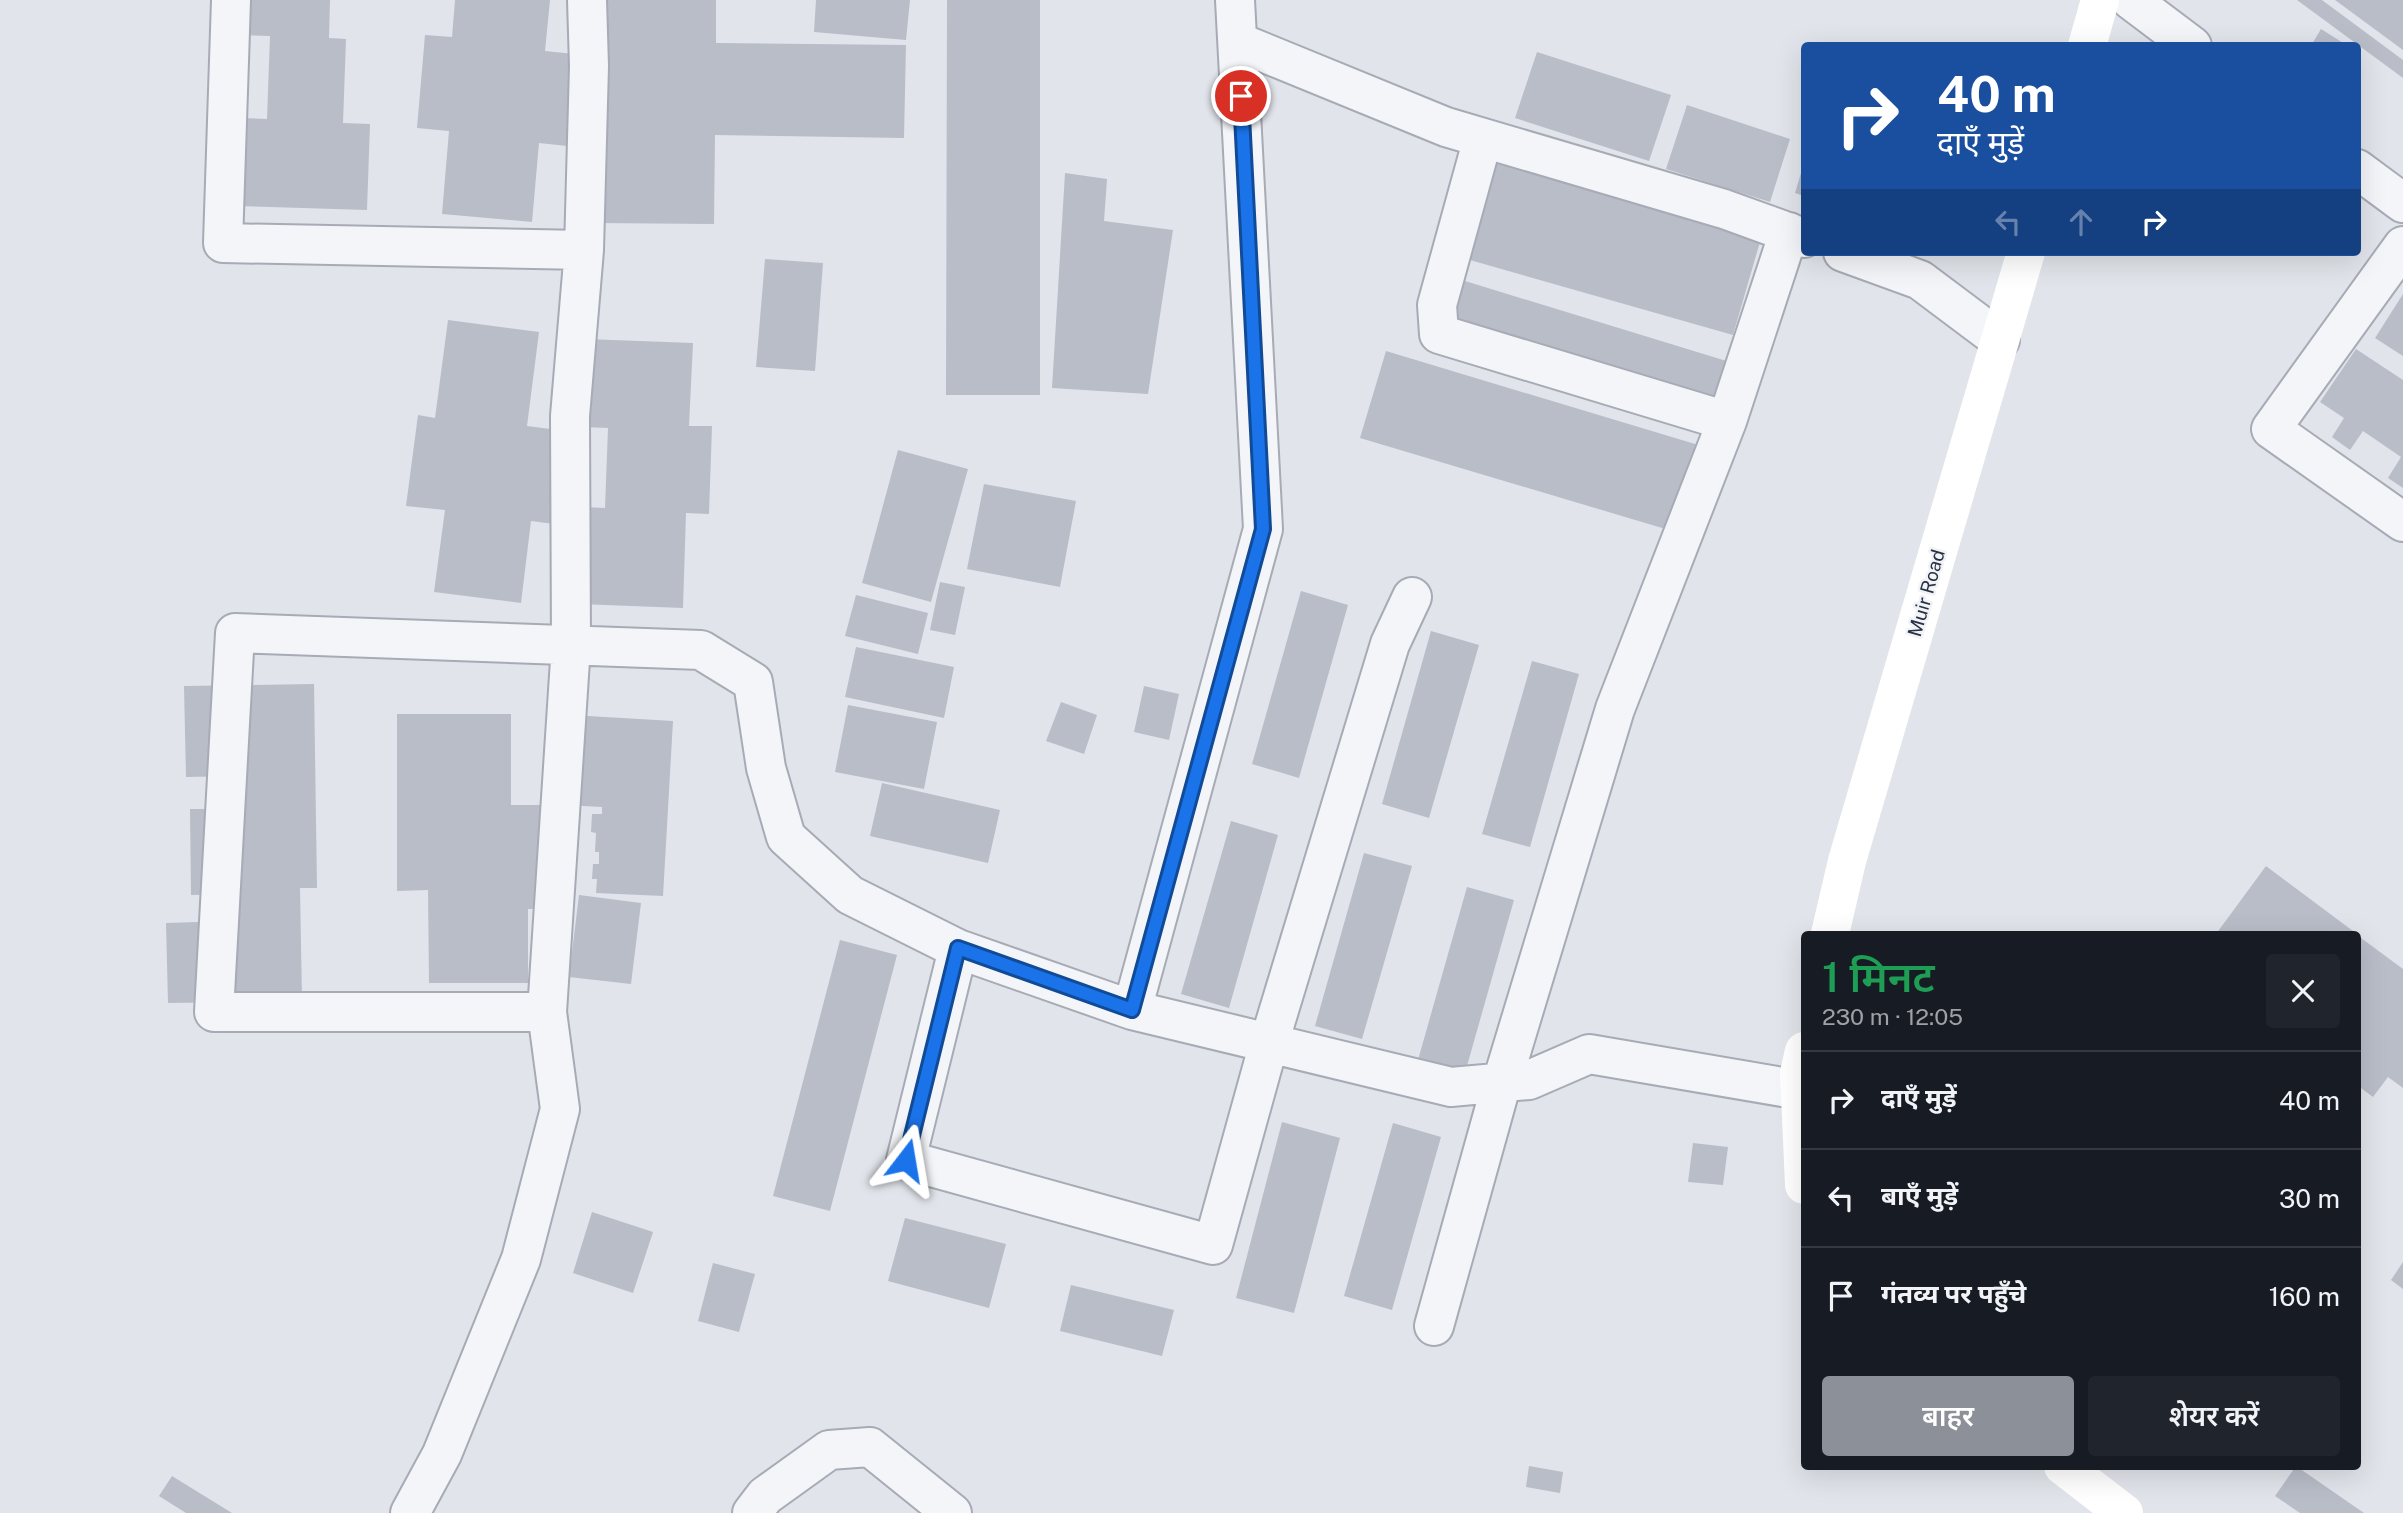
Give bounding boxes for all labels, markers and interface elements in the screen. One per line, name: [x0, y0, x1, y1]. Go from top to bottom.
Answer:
text: 40 m: [1937, 65, 2056, 123]
pin: [1211, 66, 1271, 126]
icon: right: [1822, 70, 1913, 161]
icon: arrive: [1222, 77, 1260, 115]
text: दाएँ मुड़ें: [1937, 124, 2024, 161]
icon: left: [1989, 203, 2027, 241]
icon: ahead: [2062, 203, 2100, 241]
icon: right: [2135, 203, 2173, 241]
street label: Muir Road: [1903, 547, 1949, 639]
text: 1 मिनट: [1822, 952, 1935, 1001]
button: close: [2266, 954, 2340, 1028]
text: 230 m · 12:05: [1822, 1003, 1963, 1030]
icon: right: [1822, 1081, 1860, 1119]
text: दाएँ मुड़ें: [1881, 1082, 1957, 1113]
text: 40 m: [2279, 1085, 2340, 1116]
position arrow: [869, 1123, 943, 1197]
icon: left: [1822, 1179, 1860, 1217]
text: बाएँ मुड़ें: [1881, 1180, 1958, 1211]
text: 30 m: [2279, 1183, 2340, 1214]
icon: arrive: [1822, 1277, 1860, 1315]
text: गंतव्य पर पहुँचे: [1881, 1278, 2026, 1309]
text: 160 m: [2269, 1281, 2340, 1312]
button: बाहर: [1822, 1376, 2074, 1456]
button: शेयर करें: [2088, 1376, 2340, 1456]

